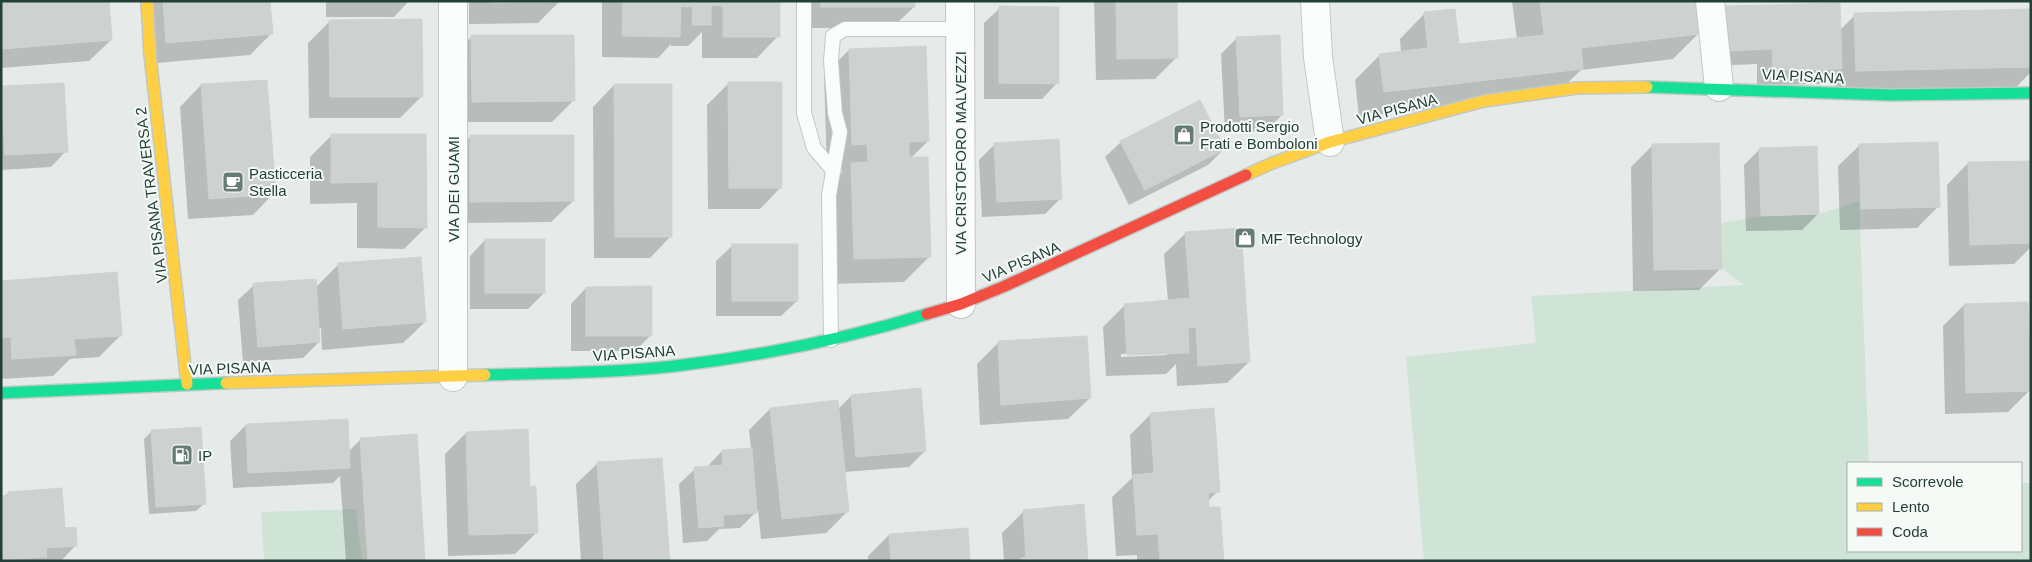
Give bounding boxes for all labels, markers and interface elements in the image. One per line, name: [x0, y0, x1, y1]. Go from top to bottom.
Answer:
street label: VIA CRISTOFORO MALVEZZI: [952, 51, 969, 255]
street label: VIA PISANA: [1761, 65, 1845, 87]
street label: VIA PISANA: [1355, 90, 1439, 128]
street label: VIA PISANA TRAVERSA 2: [132, 106, 170, 284]
place label: Prodotti Sergio Frati e Bomboloni: [1200, 118, 1318, 152]
shop icon: Prodotti Sergio Frati e Bomboloni: [1172, 123, 1196, 147]
street label: VIA DEI GUAMI: [445, 136, 462, 242]
place label: Pasticceria Stella: [249, 165, 323, 199]
cafe icon: Pasticceria Stella: [221, 170, 245, 194]
shop icon: MF Technology: [1233, 226, 1257, 250]
place label: MF Technology: [1261, 230, 1363, 247]
street label: VIA PISANA: [980, 238, 1062, 286]
street label: VIA PISANA: [592, 342, 676, 364]
street label: VIA PISANA: [188, 358, 272, 378]
fuel station icon: IP: [170, 443, 194, 467]
place label: IP: [198, 447, 212, 464]
legend: [1847, 462, 2022, 552]
text: Scorrevole: [1892, 473, 1964, 490]
text: Lento: [1892, 498, 1930, 515]
text: Coda: [1892, 523, 1929, 540]

